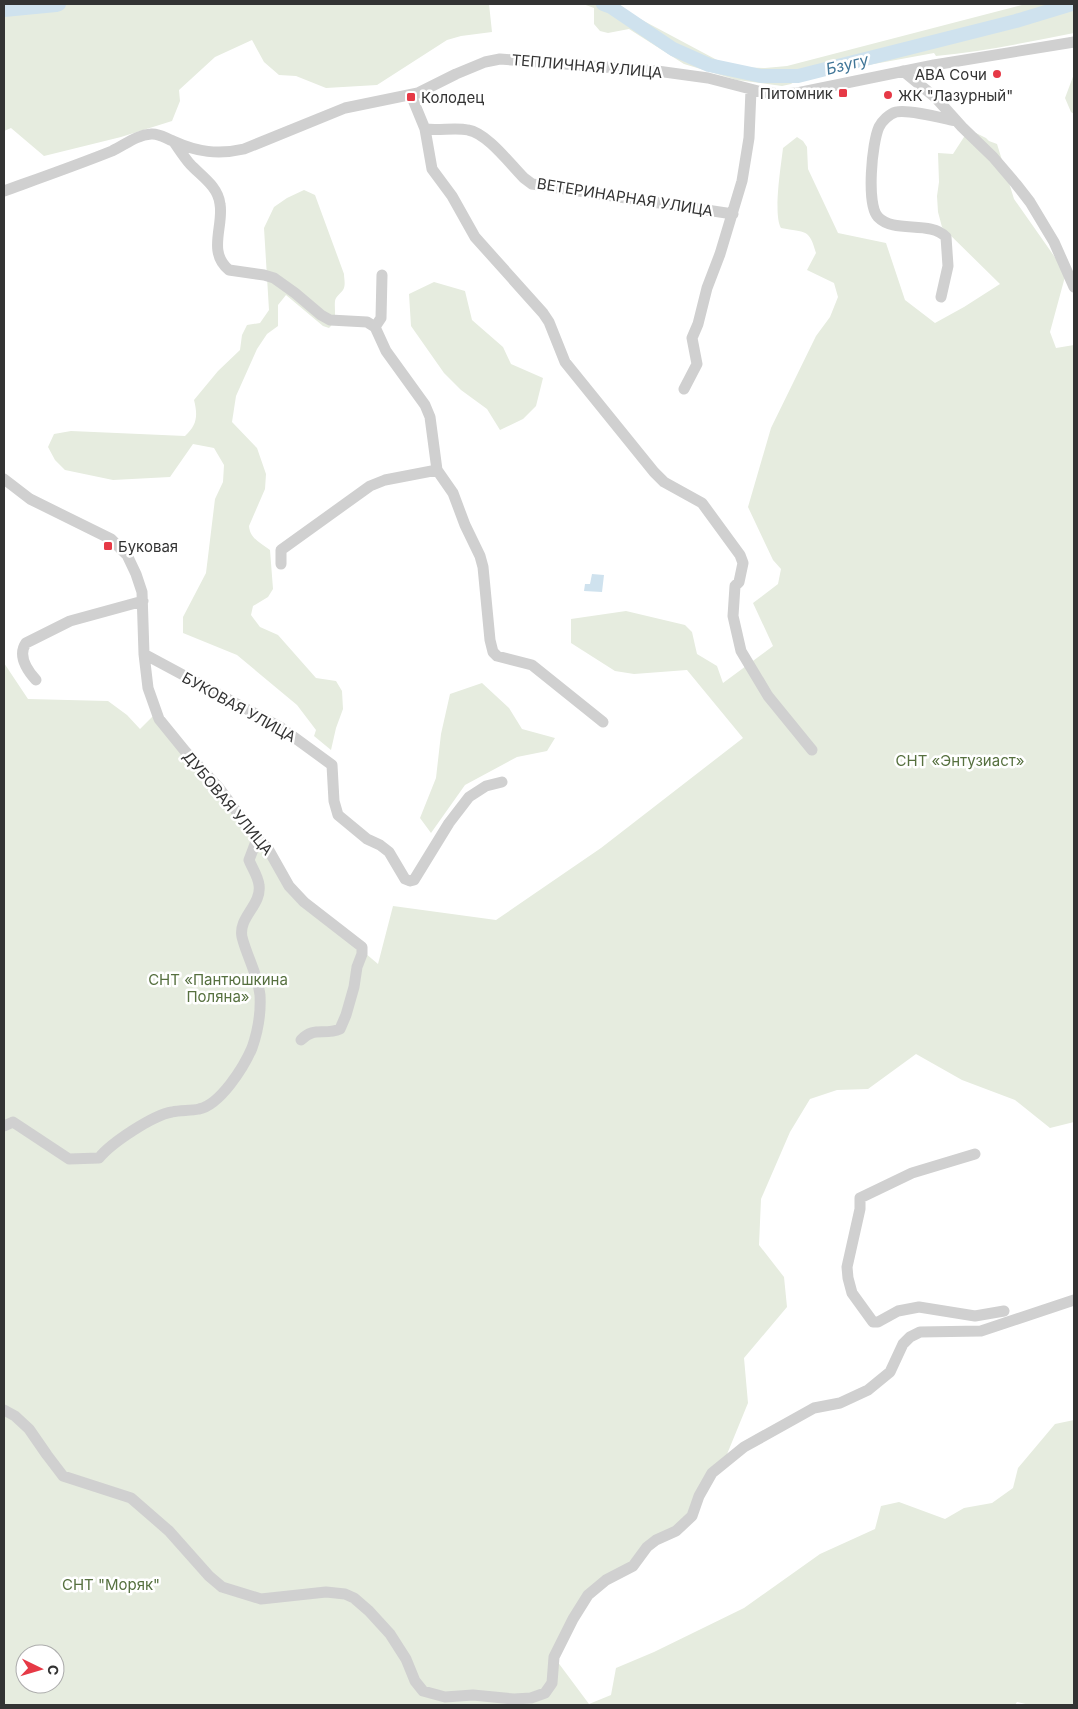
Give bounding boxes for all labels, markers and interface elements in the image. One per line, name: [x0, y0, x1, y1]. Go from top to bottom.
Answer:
water label: Бзугу: [824, 49, 871, 79]
street label: ТЕПЛИЧНАЯ УЛИЦА: [511, 50, 663, 82]
place label: АВА Сочи: [915, 65, 987, 84]
marker: АВА Сочи: [991, 68, 1003, 80]
place label: Питомник: [760, 84, 833, 103]
place label: ЖК "Лазурный": [898, 86, 1013, 105]
marker: Питомник: [837, 87, 849, 99]
place label: Колодец: [421, 88, 484, 107]
marker: ЖК "Лазурный": [882, 89, 894, 101]
marker: Колодец: [405, 91, 417, 103]
street label: ВЕТЕРИНАРНАЯ УЛИЦА: [536, 174, 714, 220]
place label: Буковая: [118, 537, 178, 556]
marker: Буковая: [102, 540, 114, 552]
street label: БУКОВАЯ УЛИЦА: [179, 668, 299, 746]
street label: ДУБОВАЯ УЛИЦА: [179, 747, 277, 859]
park label: СНТ «Энтузиаст»: [896, 751, 1024, 770]
park label: СНТ «Пантюшкина Поляна»: [148, 970, 288, 1006]
park label: СНТ "Моряк": [62, 1575, 160, 1594]
north arrow: [15, 1644, 65, 1694]
text: С: [45, 1664, 62, 1676]

